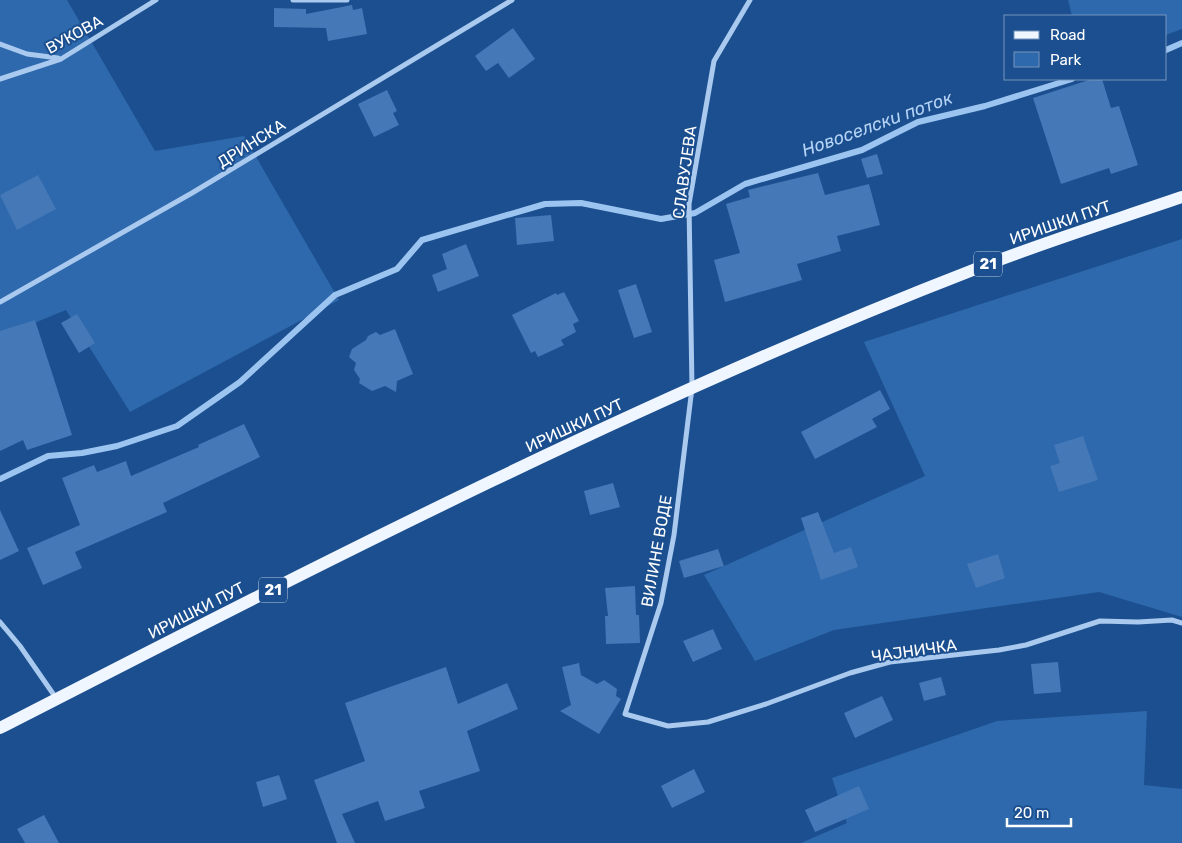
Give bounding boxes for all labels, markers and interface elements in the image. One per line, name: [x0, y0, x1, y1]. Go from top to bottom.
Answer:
street label: ВУКОВА: [43, 11, 106, 58]
legend: [1004, 15, 1167, 80]
text: Road: [1050, 26, 1086, 44]
text: Park: [1050, 51, 1081, 69]
water label: Новоселски поток: [799, 86, 956, 161]
street label: ДРИНСКА: [214, 115, 289, 172]
street label: СЛАВУЈЕВА: [669, 124, 700, 220]
street label: ИРИШКИ ПУТ: [1007, 196, 1113, 249]
road number: 21: [974, 252, 1002, 276]
street label: ИРИШКИ ПУТ: [522, 395, 626, 456]
street label: ВИЛИНЕ ВОДЕ: [637, 494, 676, 609]
street label: ИРИШКИ ПУТ: [145, 578, 248, 643]
road number: 21: [259, 578, 287, 602]
street label: ЧАЈНИЧКА: [870, 635, 958, 666]
scale bar: [1007, 796, 1071, 828]
text: 20 m: [1014, 804, 1049, 822]

